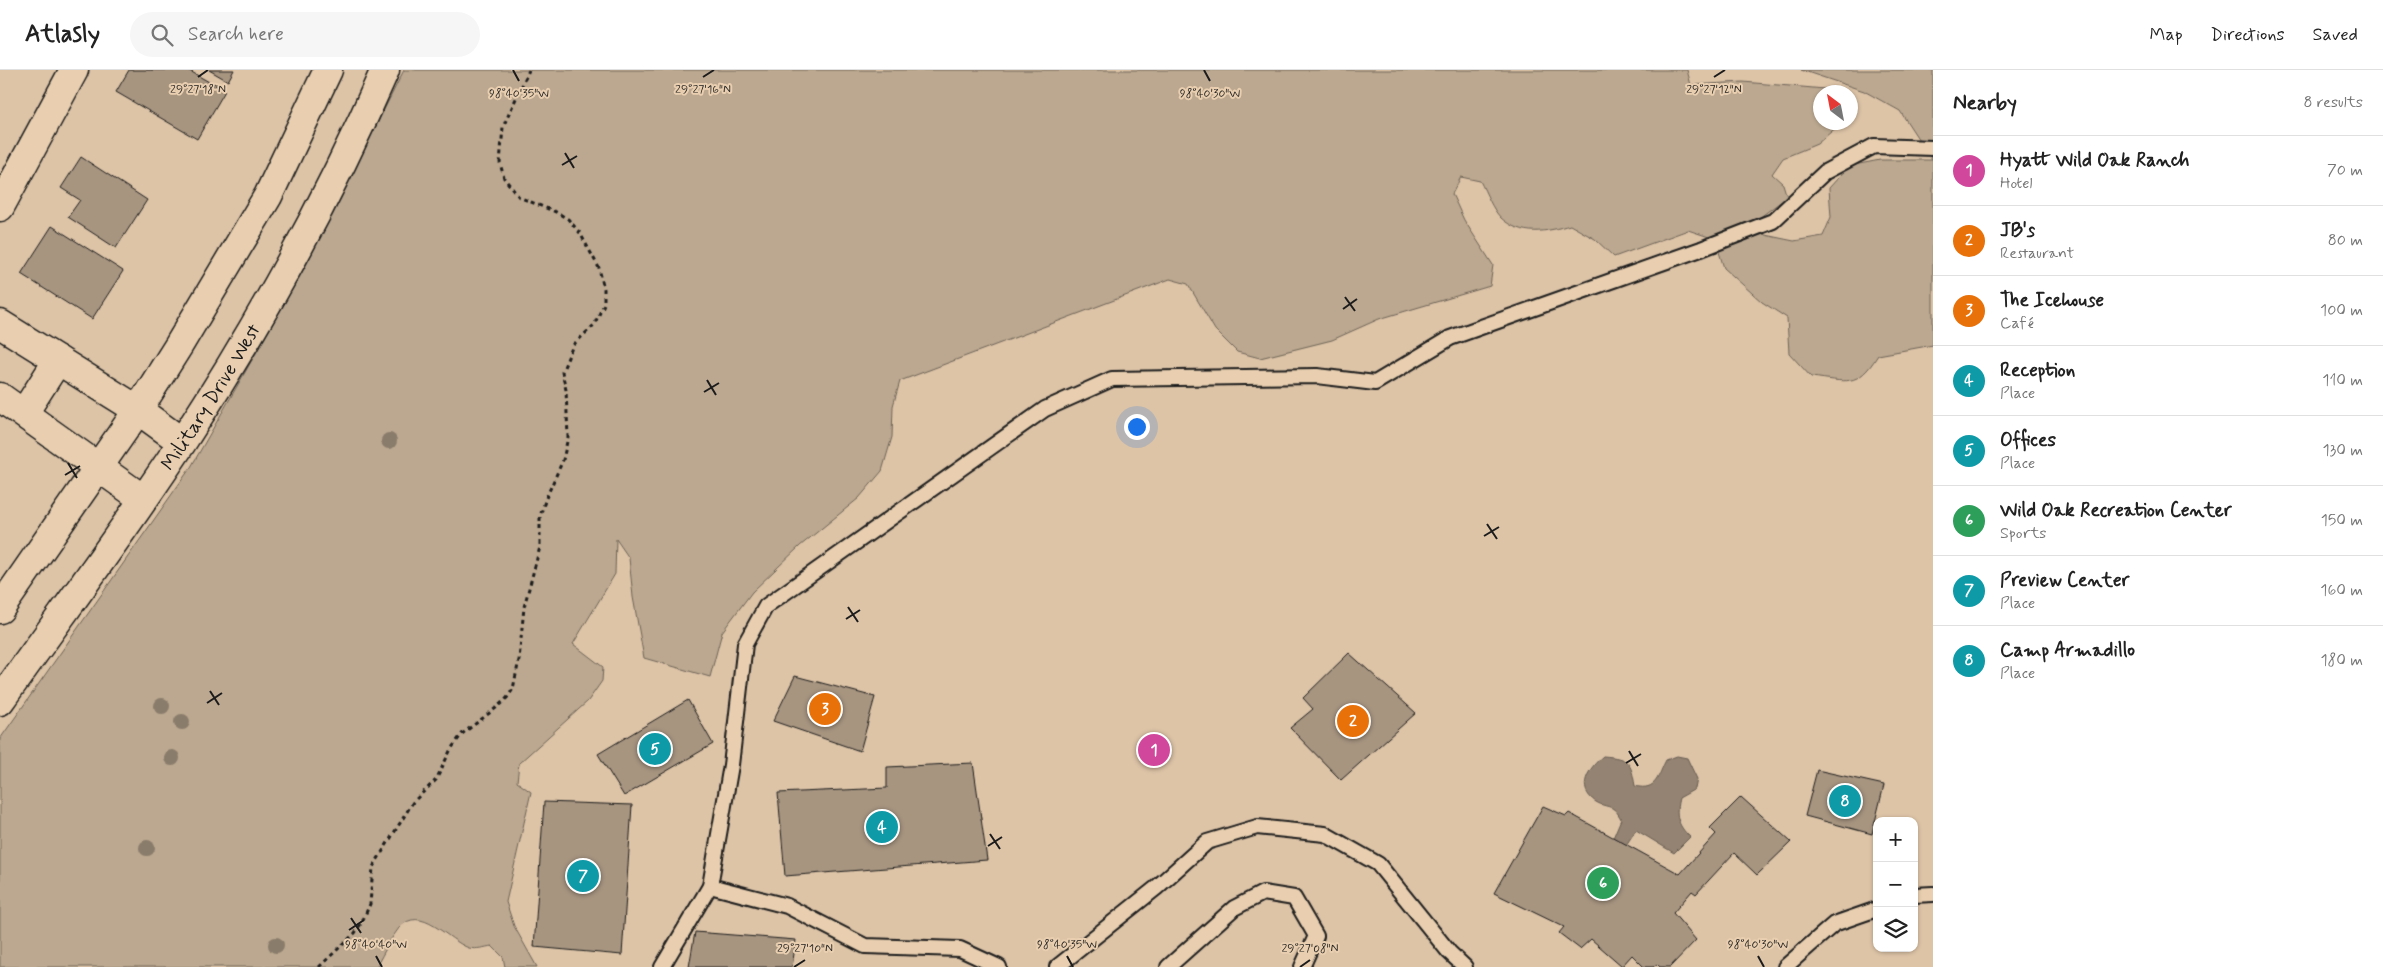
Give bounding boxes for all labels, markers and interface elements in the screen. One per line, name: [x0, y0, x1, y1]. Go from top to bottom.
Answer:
search box: [130, 12, 480, 57]
text: Atlasly: [25, 19, 100, 50]
icon: search: [148, 21, 176, 49]
text: Search here: [188, 22, 284, 47]
text: Map: [2150, 23, 2183, 47]
text: Directions: [2211, 23, 2285, 47]
text: Saved: [2313, 23, 2358, 47]
text: 29°27'18"N: [170, 82, 226, 98]
text: 29°27'16"N: [675, 82, 731, 98]
text: 29°27'12"N: [1686, 82, 1742, 98]
north arrow: [1813, 85, 1858, 130]
text: 98°40'35"W: [489, 86, 549, 102]
text: 98°40'30"W: [1180, 86, 1240, 102]
text: Nearby: [1953, 89, 2017, 117]
text: 8 results: [2303, 92, 2363, 113]
text: Hyatt Wild Oak Ranch: [2000, 148, 2189, 173]
text: 1: [1965, 160, 1973, 181]
text: 70 m: [2327, 160, 2363, 181]
text: Hotel: [2000, 173, 2033, 194]
text: JB's: [2000, 218, 2035, 243]
text: 2: [1965, 230, 1973, 251]
text: 80 m: [2328, 230, 2363, 251]
text: Restaurant: [2000, 243, 2074, 264]
text: The Icehouse: [2000, 288, 2104, 313]
text: 3: [1965, 300, 1973, 321]
text: 100 m: [2320, 300, 2363, 321]
text: Café: [2000, 313, 2034, 334]
street label: Military Drive West: [155, 319, 268, 476]
text: Reception: [2000, 358, 2075, 383]
text: 4: [1964, 370, 1974, 391]
text: 110 m: [2322, 370, 2363, 391]
text: Place: [2000, 383, 2035, 404]
your location: [1124, 414, 1150, 440]
text: Offices: [2000, 428, 2056, 453]
text: 5: [1964, 440, 1974, 461]
text: 130 m: [2322, 440, 2363, 461]
text: Place: [2000, 453, 2035, 474]
text: Wild Oak Recreation Center: [2000, 498, 2232, 523]
text: 6: [1965, 510, 1973, 531]
text: 150 m: [2321, 510, 2363, 531]
text: Sports: [2000, 523, 2046, 544]
text: Preview Center: [2000, 568, 2129, 593]
text: 7: [1964, 580, 1974, 601]
text: 160 m: [2320, 580, 2363, 601]
text: Place: [2000, 593, 2035, 614]
text: Camp Armadillo: [2000, 638, 2135, 663]
text: 8: [1964, 650, 1974, 671]
text: 180 m: [2320, 650, 2363, 671]
text: Place: [2000, 663, 2035, 684]
pin: 3: [809, 690, 841, 728]
pin: 2: [1337, 702, 1369, 740]
pin: 5: [639, 730, 671, 768]
pin: 1: [1138, 731, 1170, 769]
pin: 8: [1829, 782, 1861, 820]
pin: 4: [866, 808, 898, 846]
map controls: [1873, 817, 1918, 952]
button: +: [1873, 817, 1918, 862]
pin: 7: [567, 857, 599, 895]
button: −: [1873, 862, 1918, 907]
pin: 6: [1587, 864, 1619, 902]
button: layers: [1873, 907, 1918, 952]
text: 98°40'40"W: [345, 937, 407, 953]
text: 98°40'35"W: [1037, 937, 1097, 953]
text: 98°40'30"W: [1728, 937, 1788, 953]
text: 29°27'10"N: [777, 941, 833, 957]
text: 29°27'08"N: [1281, 941, 1339, 957]

